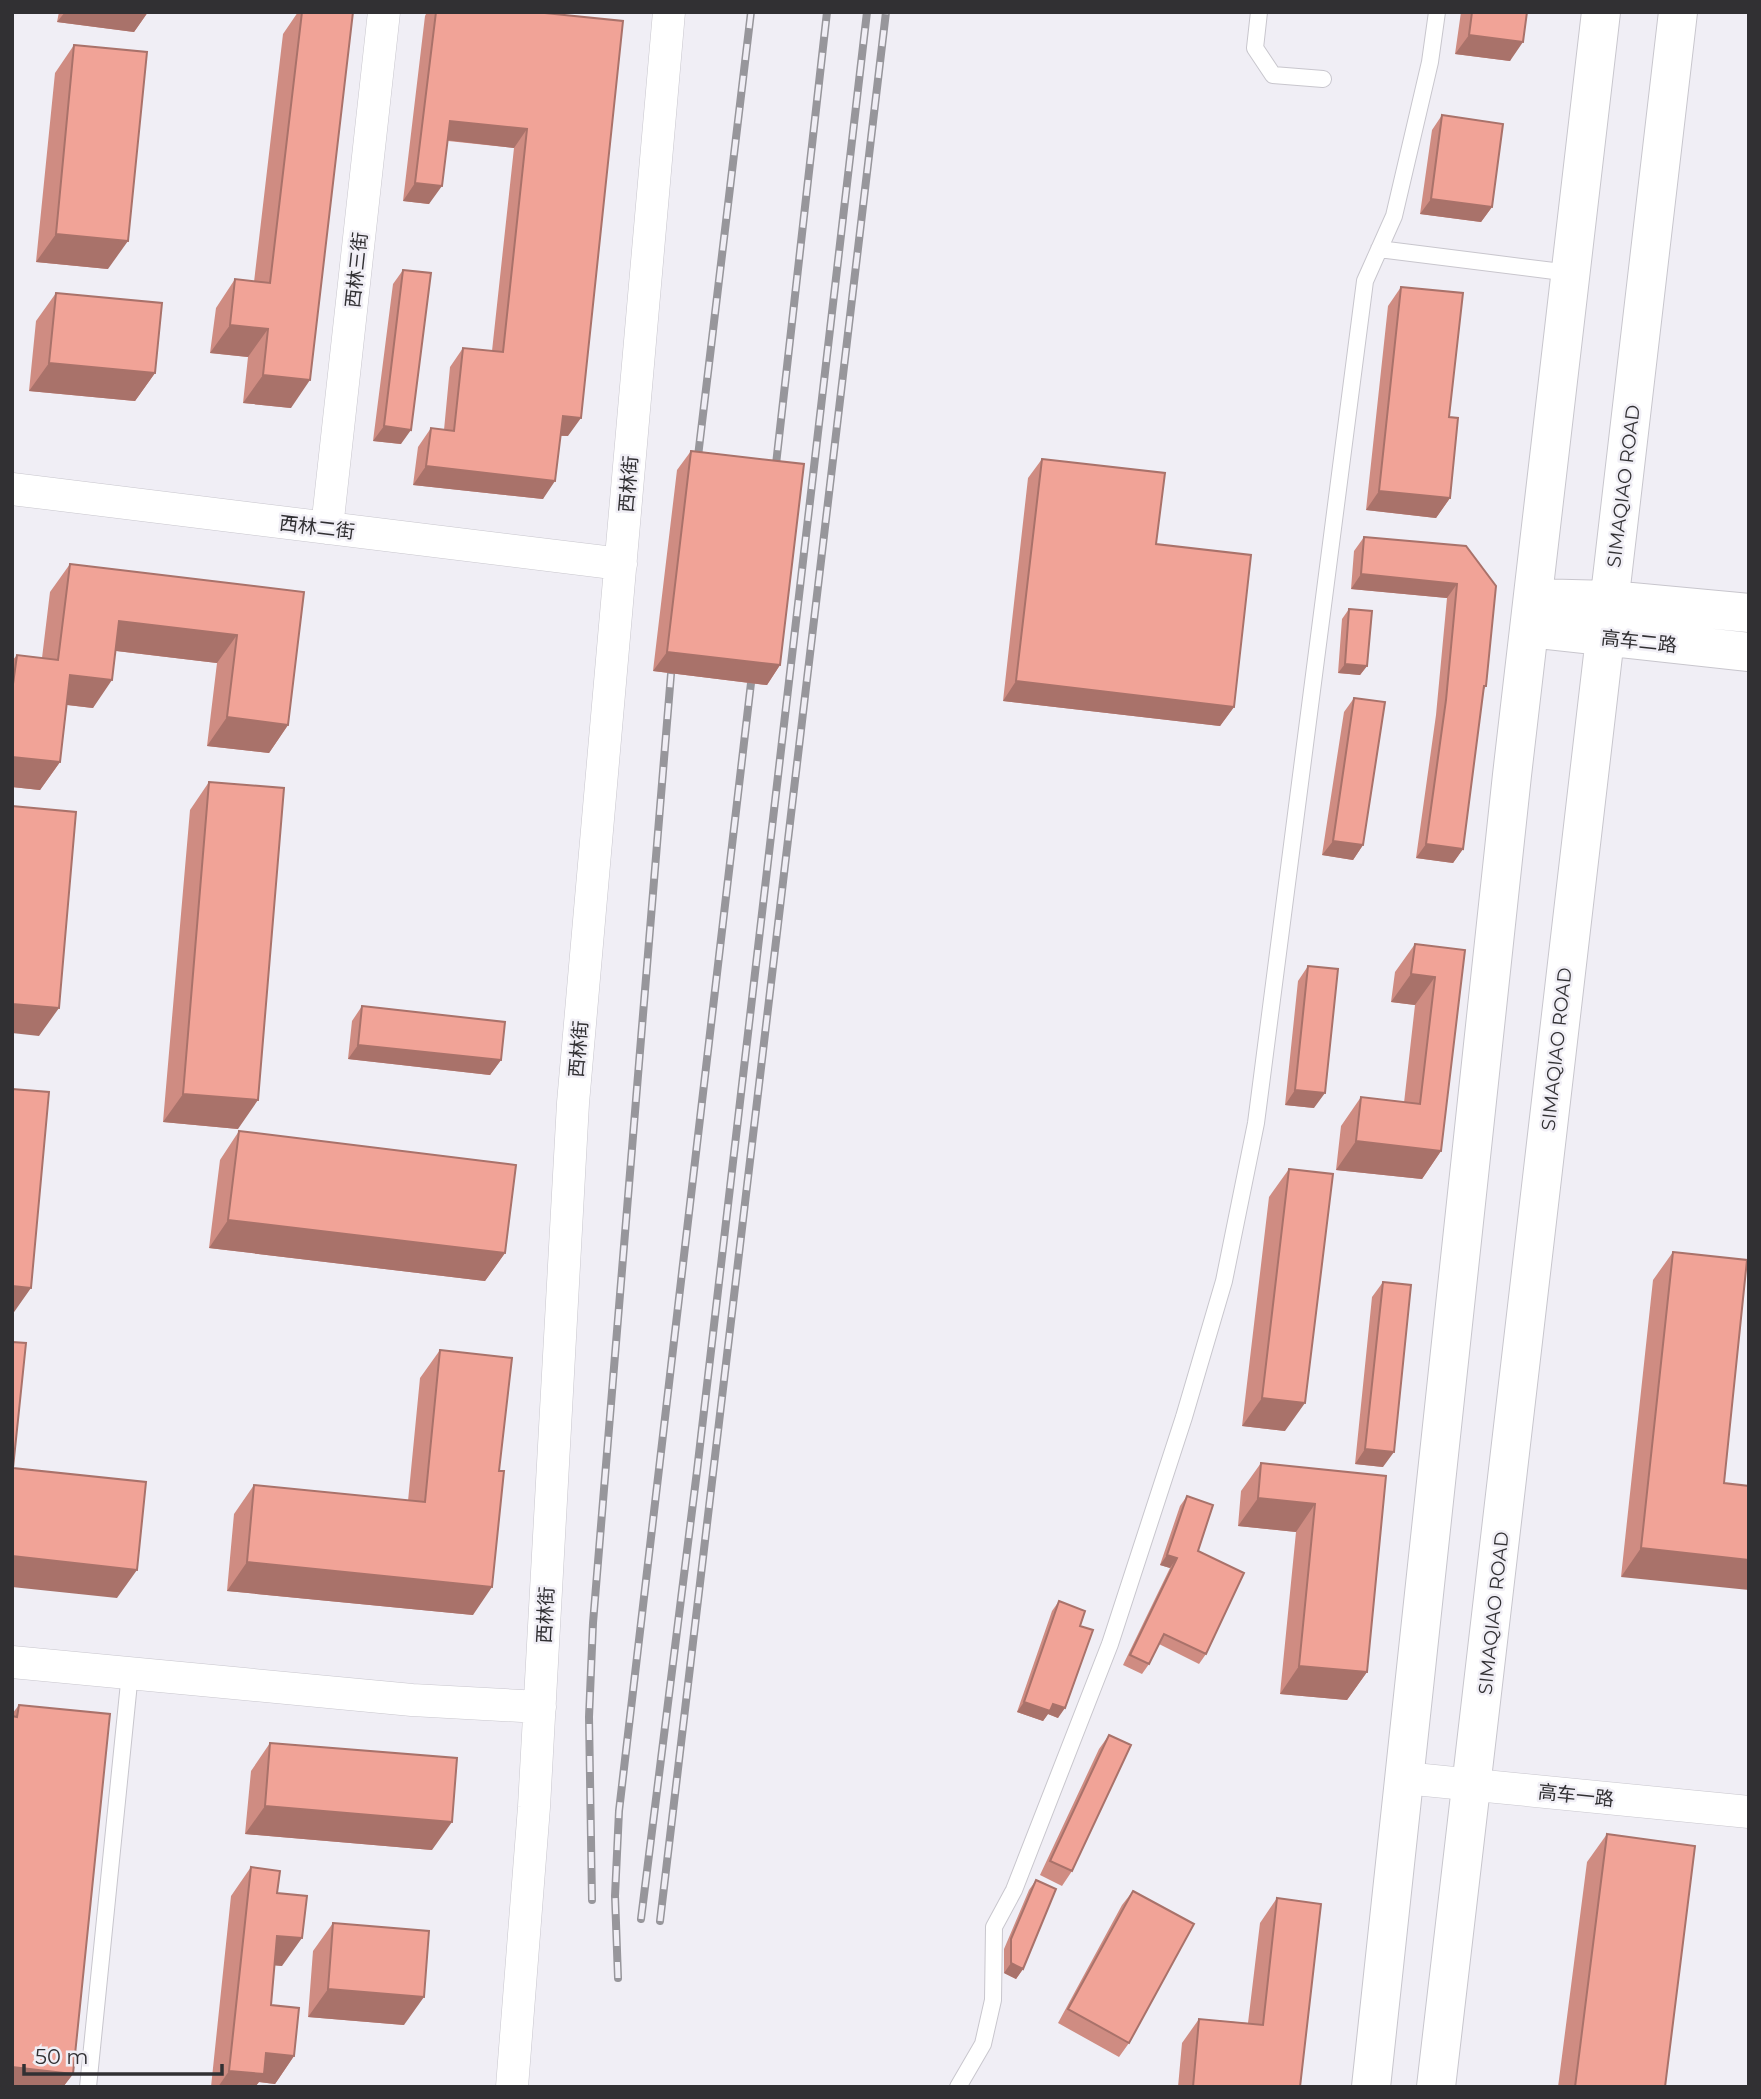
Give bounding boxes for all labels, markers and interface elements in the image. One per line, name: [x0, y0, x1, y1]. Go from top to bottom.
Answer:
street label: 西林三街: [341, 231, 372, 309]
street label: SIMAQIAO ROAD: [1602, 403, 1645, 569]
street label: 西林街: [615, 455, 642, 513]
street label: 西林二街: [278, 511, 356, 544]
street label: 高车二路: [1600, 626, 1678, 657]
street label: SIMAQIAO ROAD: [1536, 966, 1576, 1132]
street label: 西林街: [565, 1020, 592, 1078]
street label: SIMAQIAO ROAD: [1473, 1530, 1513, 1696]
street label: 西林街: [533, 1586, 558, 1644]
street label: 高车一路: [1537, 1780, 1615, 1811]
scale bar: [24, 2032, 222, 2076]
text: 50 m: [35, 2044, 89, 2069]

